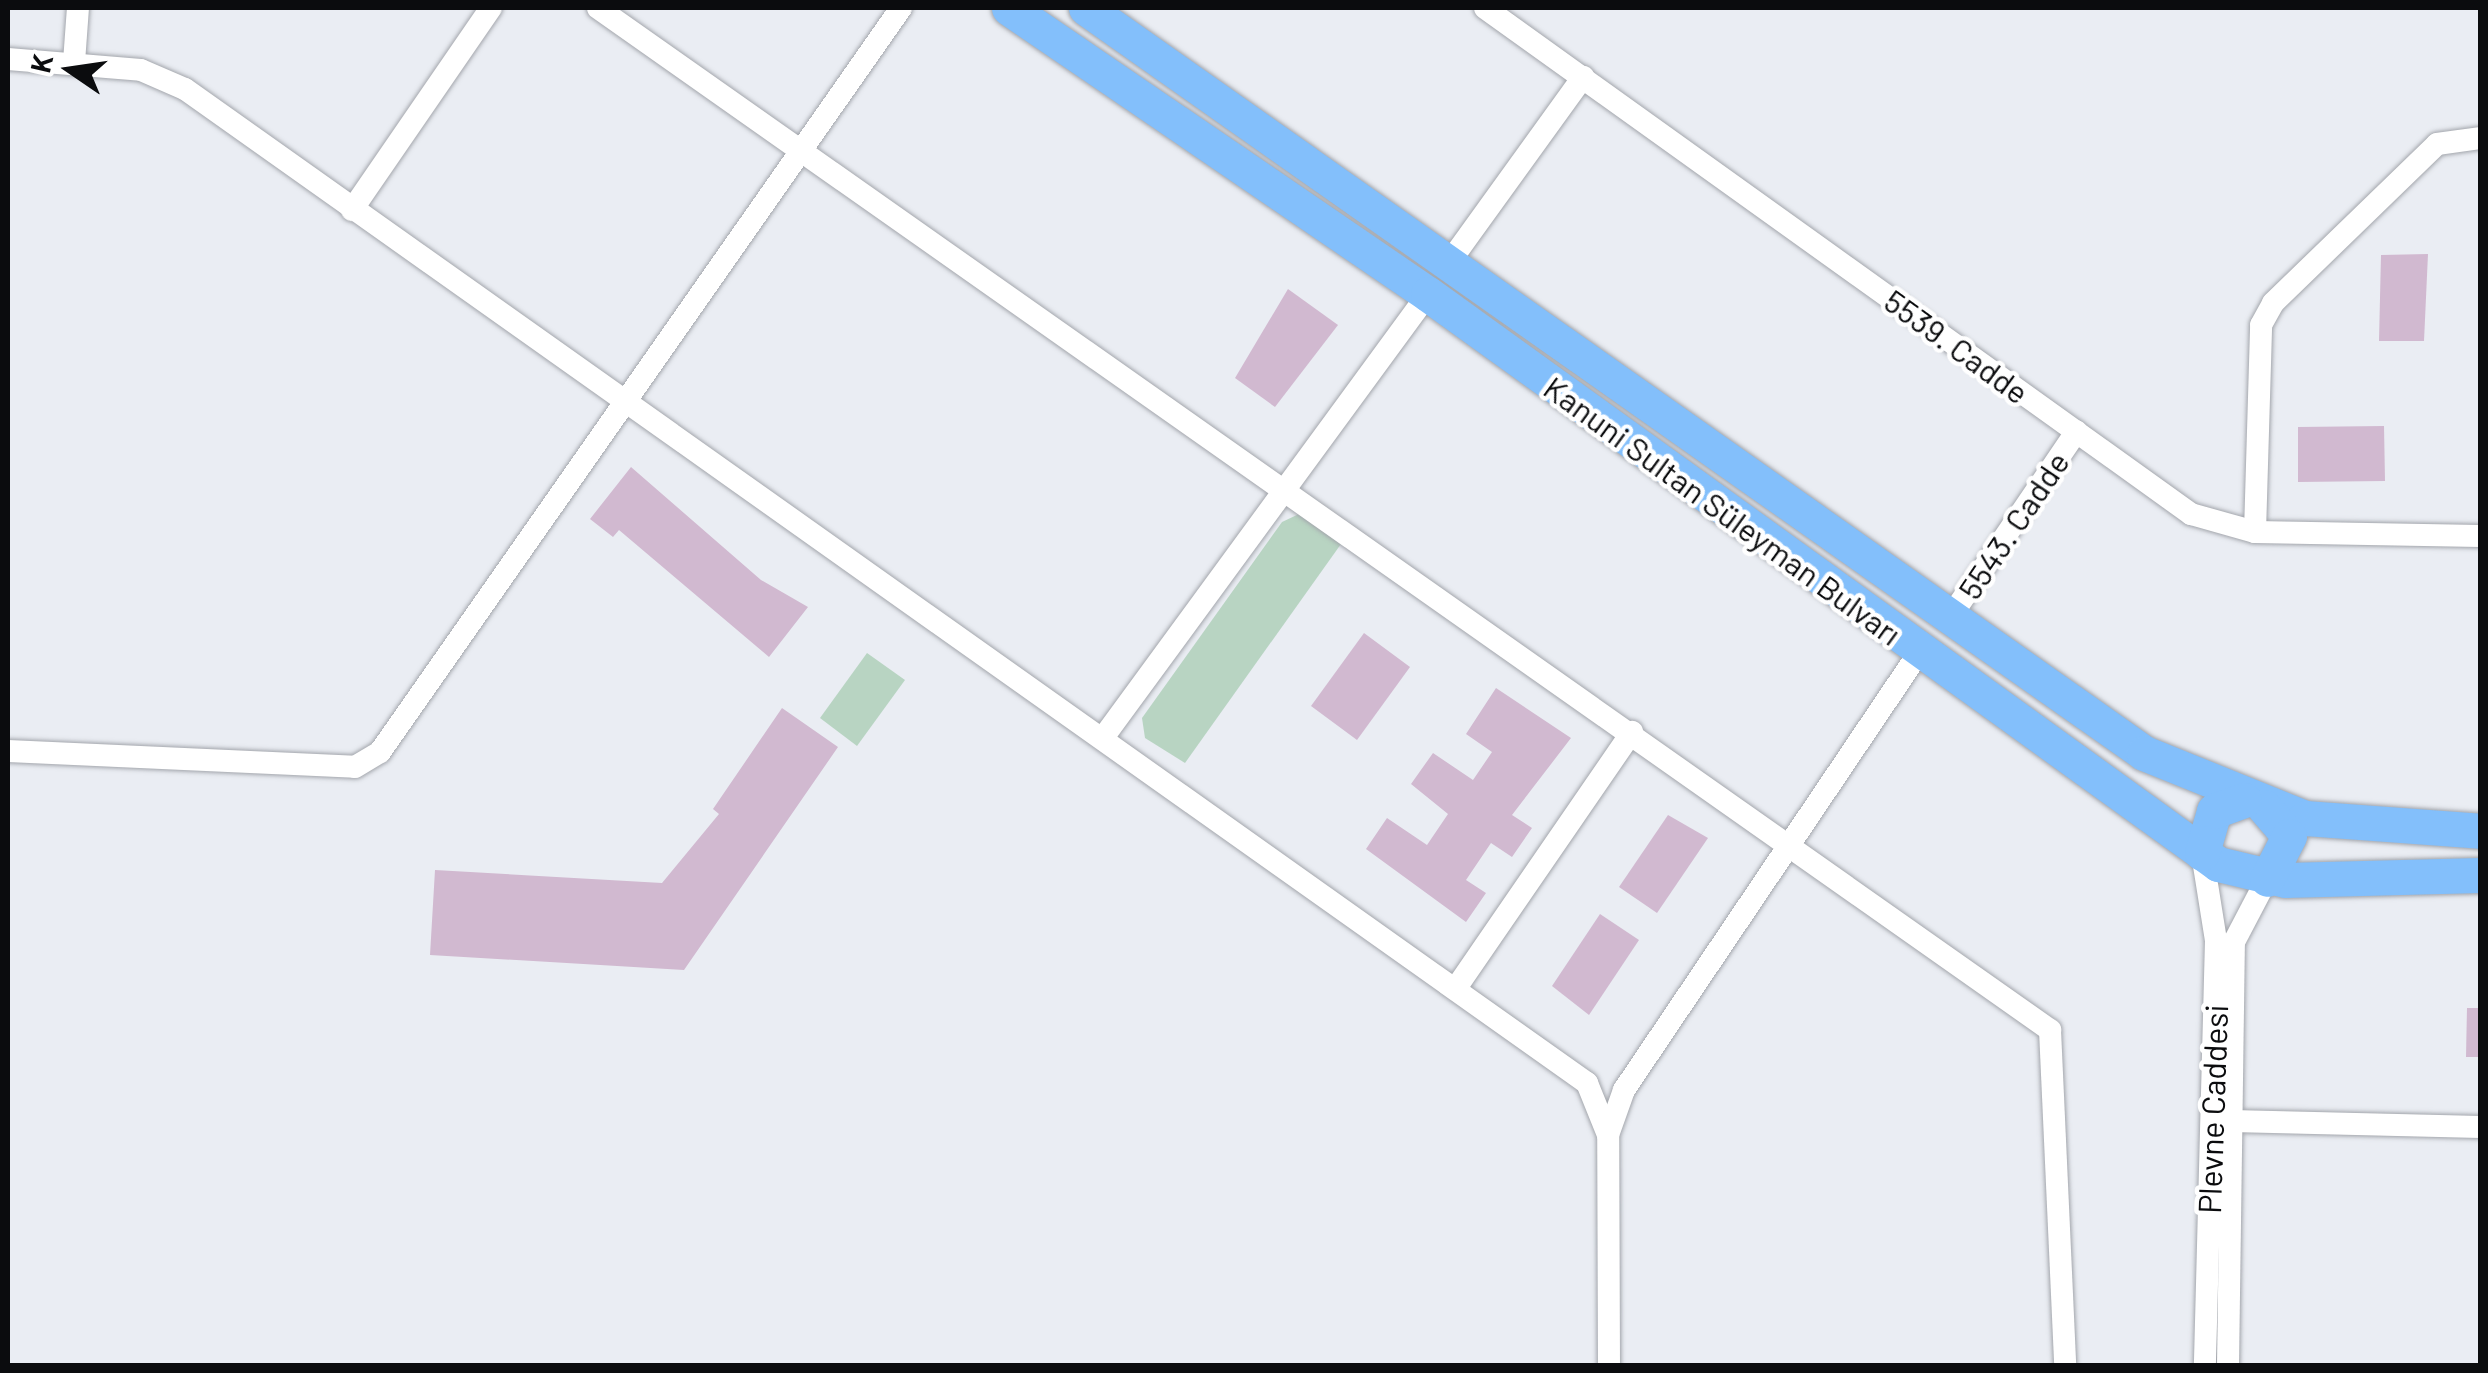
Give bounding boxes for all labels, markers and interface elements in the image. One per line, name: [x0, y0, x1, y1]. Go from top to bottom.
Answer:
north arrow: [20, 20, 120, 120]
text: K: [22, 51, 59, 76]
street label: 5539. Cadde: [1877, 281, 2037, 411]
street label: Kanuni Sultan Süleyman Bulvarı: [1537, 368, 1909, 652]
street label: 5543. Cadde: [1950, 444, 2076, 606]
street label: Plevne Caddesi: [2189, 1004, 2235, 1214]

